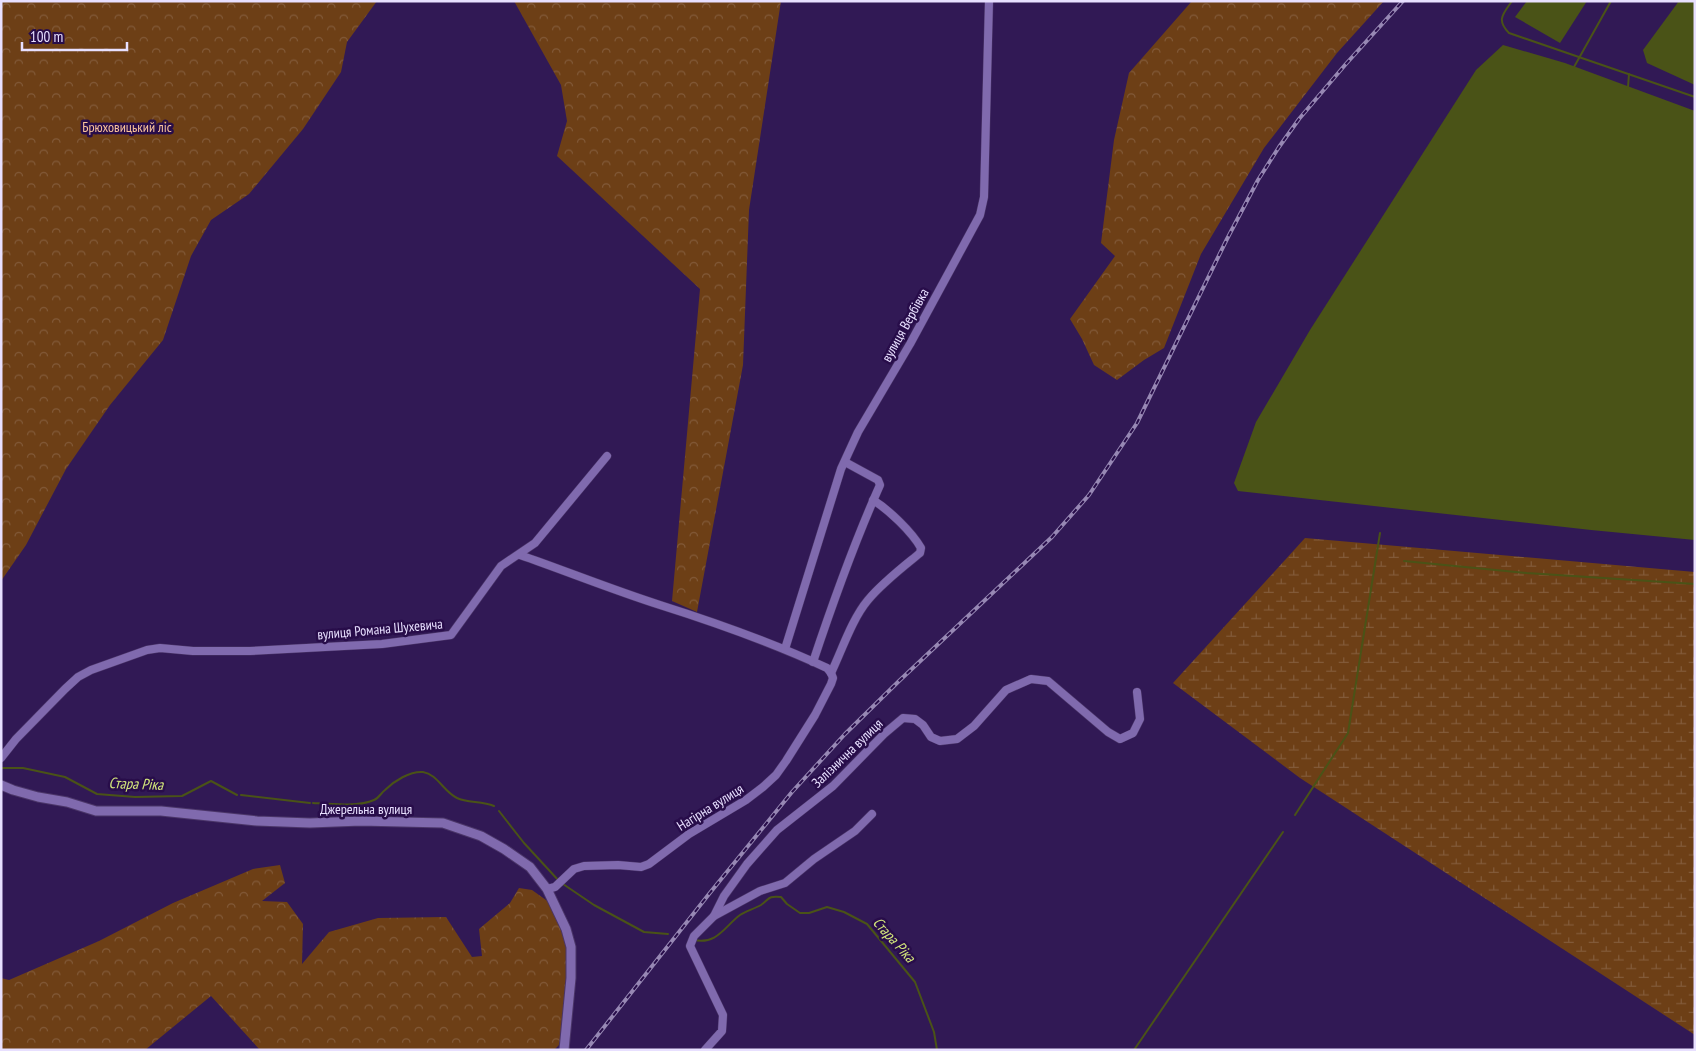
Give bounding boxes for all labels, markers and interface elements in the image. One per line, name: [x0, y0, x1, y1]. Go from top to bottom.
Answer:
scale bar: [22, 20, 128, 52]
text: 100 m: [30, 27, 63, 46]
park label: Брюховицький ліс: [82, 118, 172, 136]
street label: вулиця Вербівка: [877, 285, 933, 365]
street label: вулиця Романа Шухевича: [316, 615, 444, 643]
street label: Залізнична вулиця: [808, 715, 886, 791]
water label: Стара Ріка: [108, 773, 165, 794]
street label: Нагірна вулиця: [673, 779, 747, 835]
street label: Джерельна вулиця: [320, 800, 412, 818]
water label: Стара Ріка: [869, 913, 920, 967]

